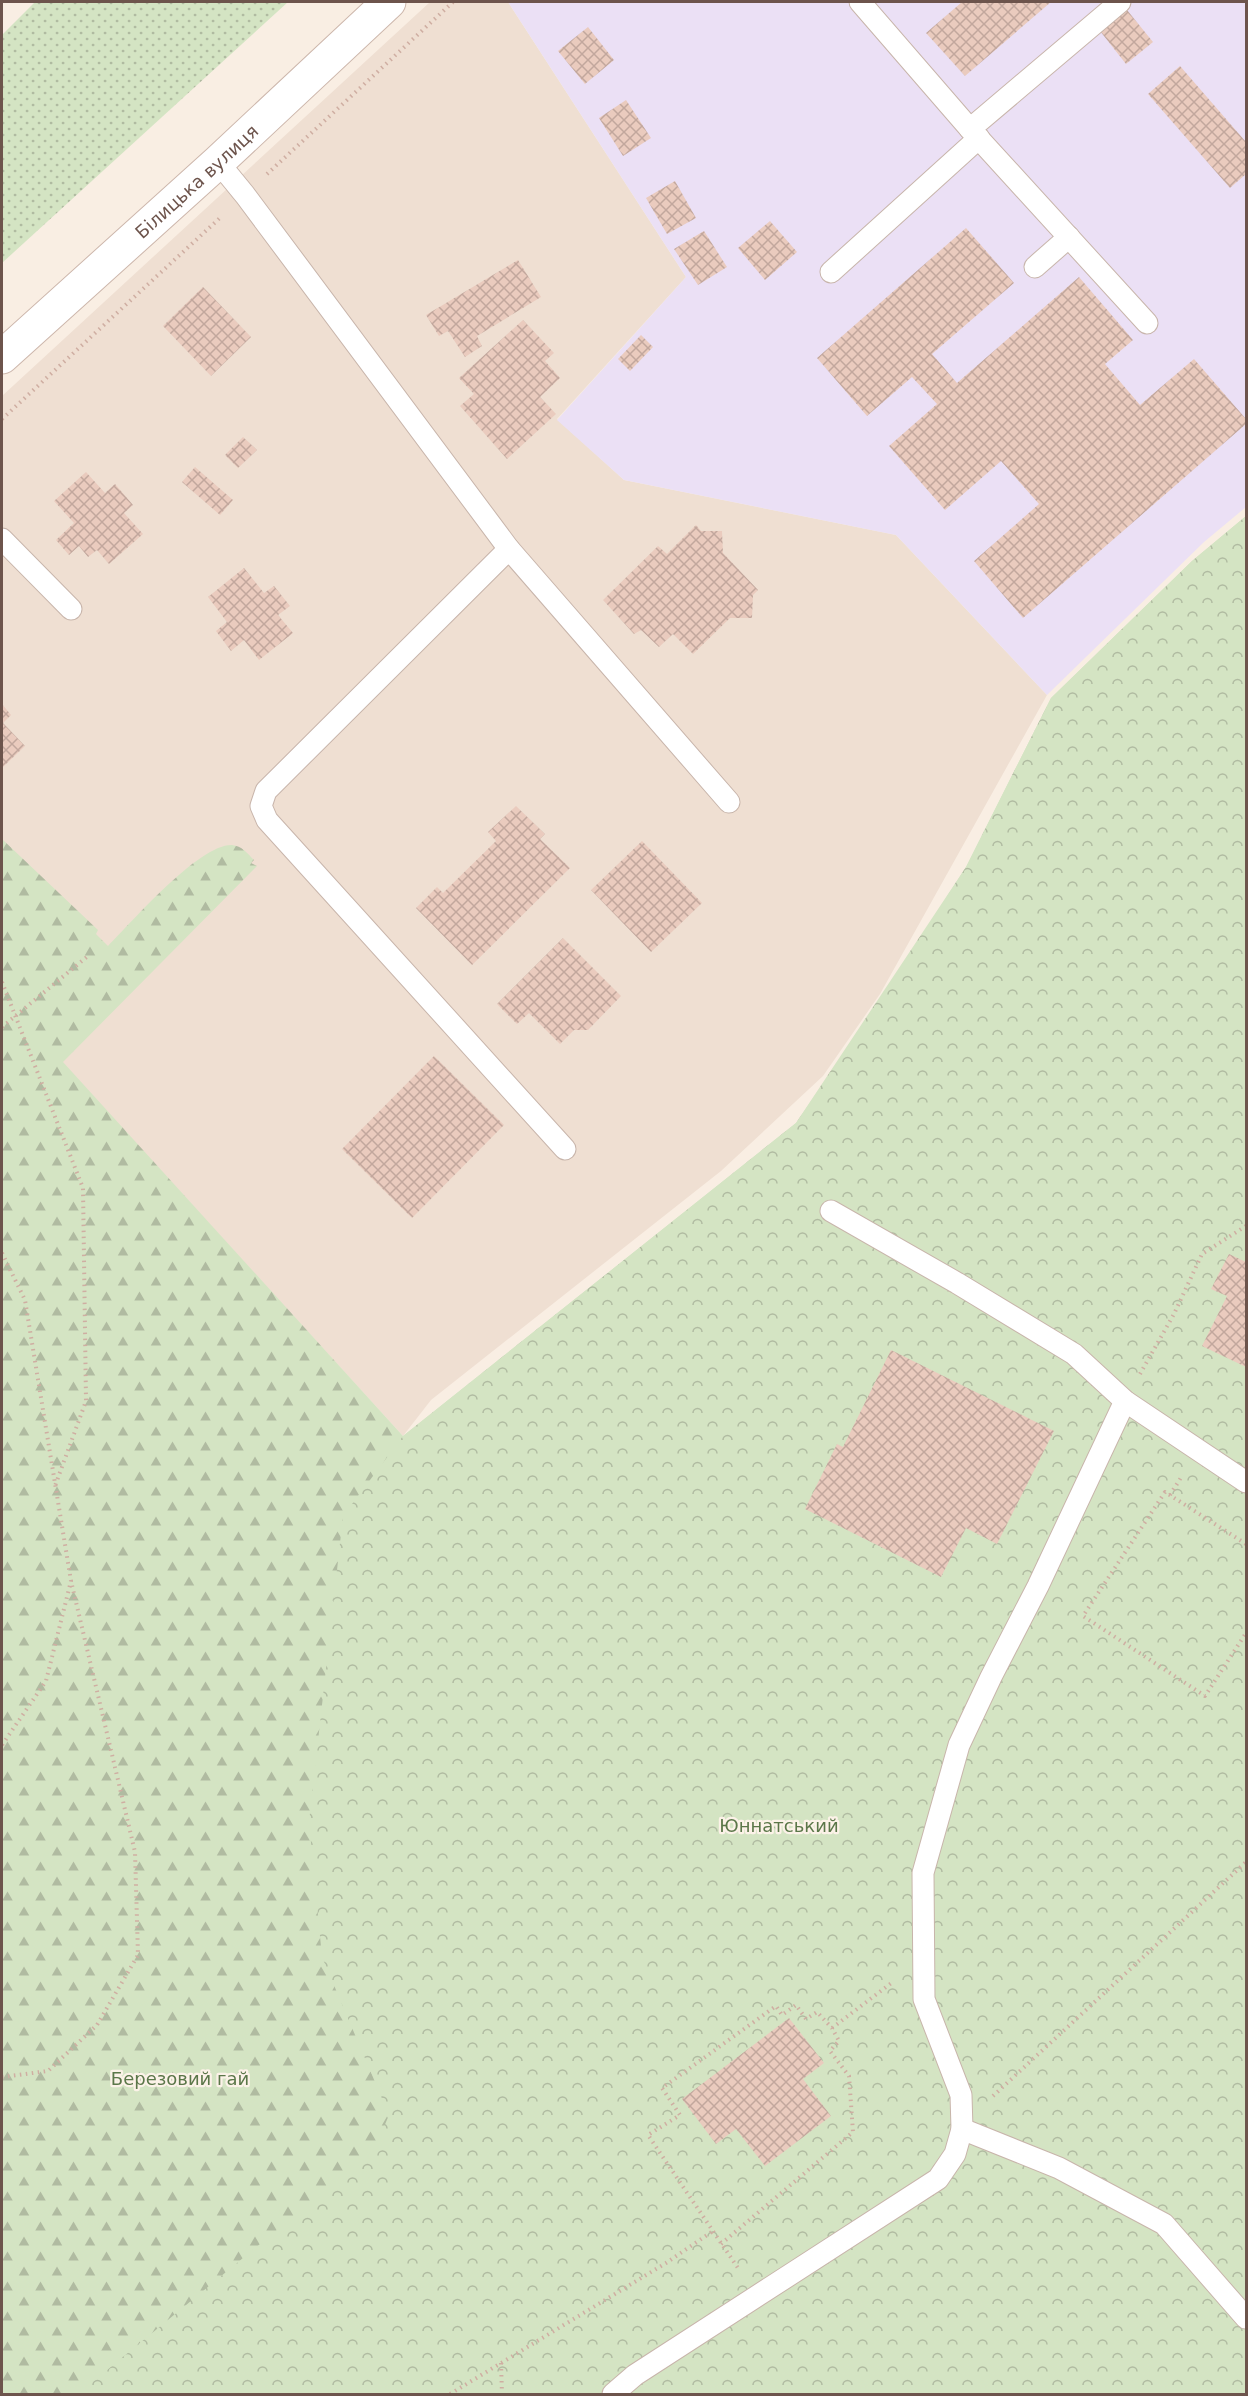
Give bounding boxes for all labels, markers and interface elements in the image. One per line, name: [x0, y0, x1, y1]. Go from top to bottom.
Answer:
street label: Білицька вулиця: [131, 120, 262, 242]
park label: Юннатський: [719, 1815, 839, 1836]
park label: Березовий гай: [111, 2068, 249, 2089]

